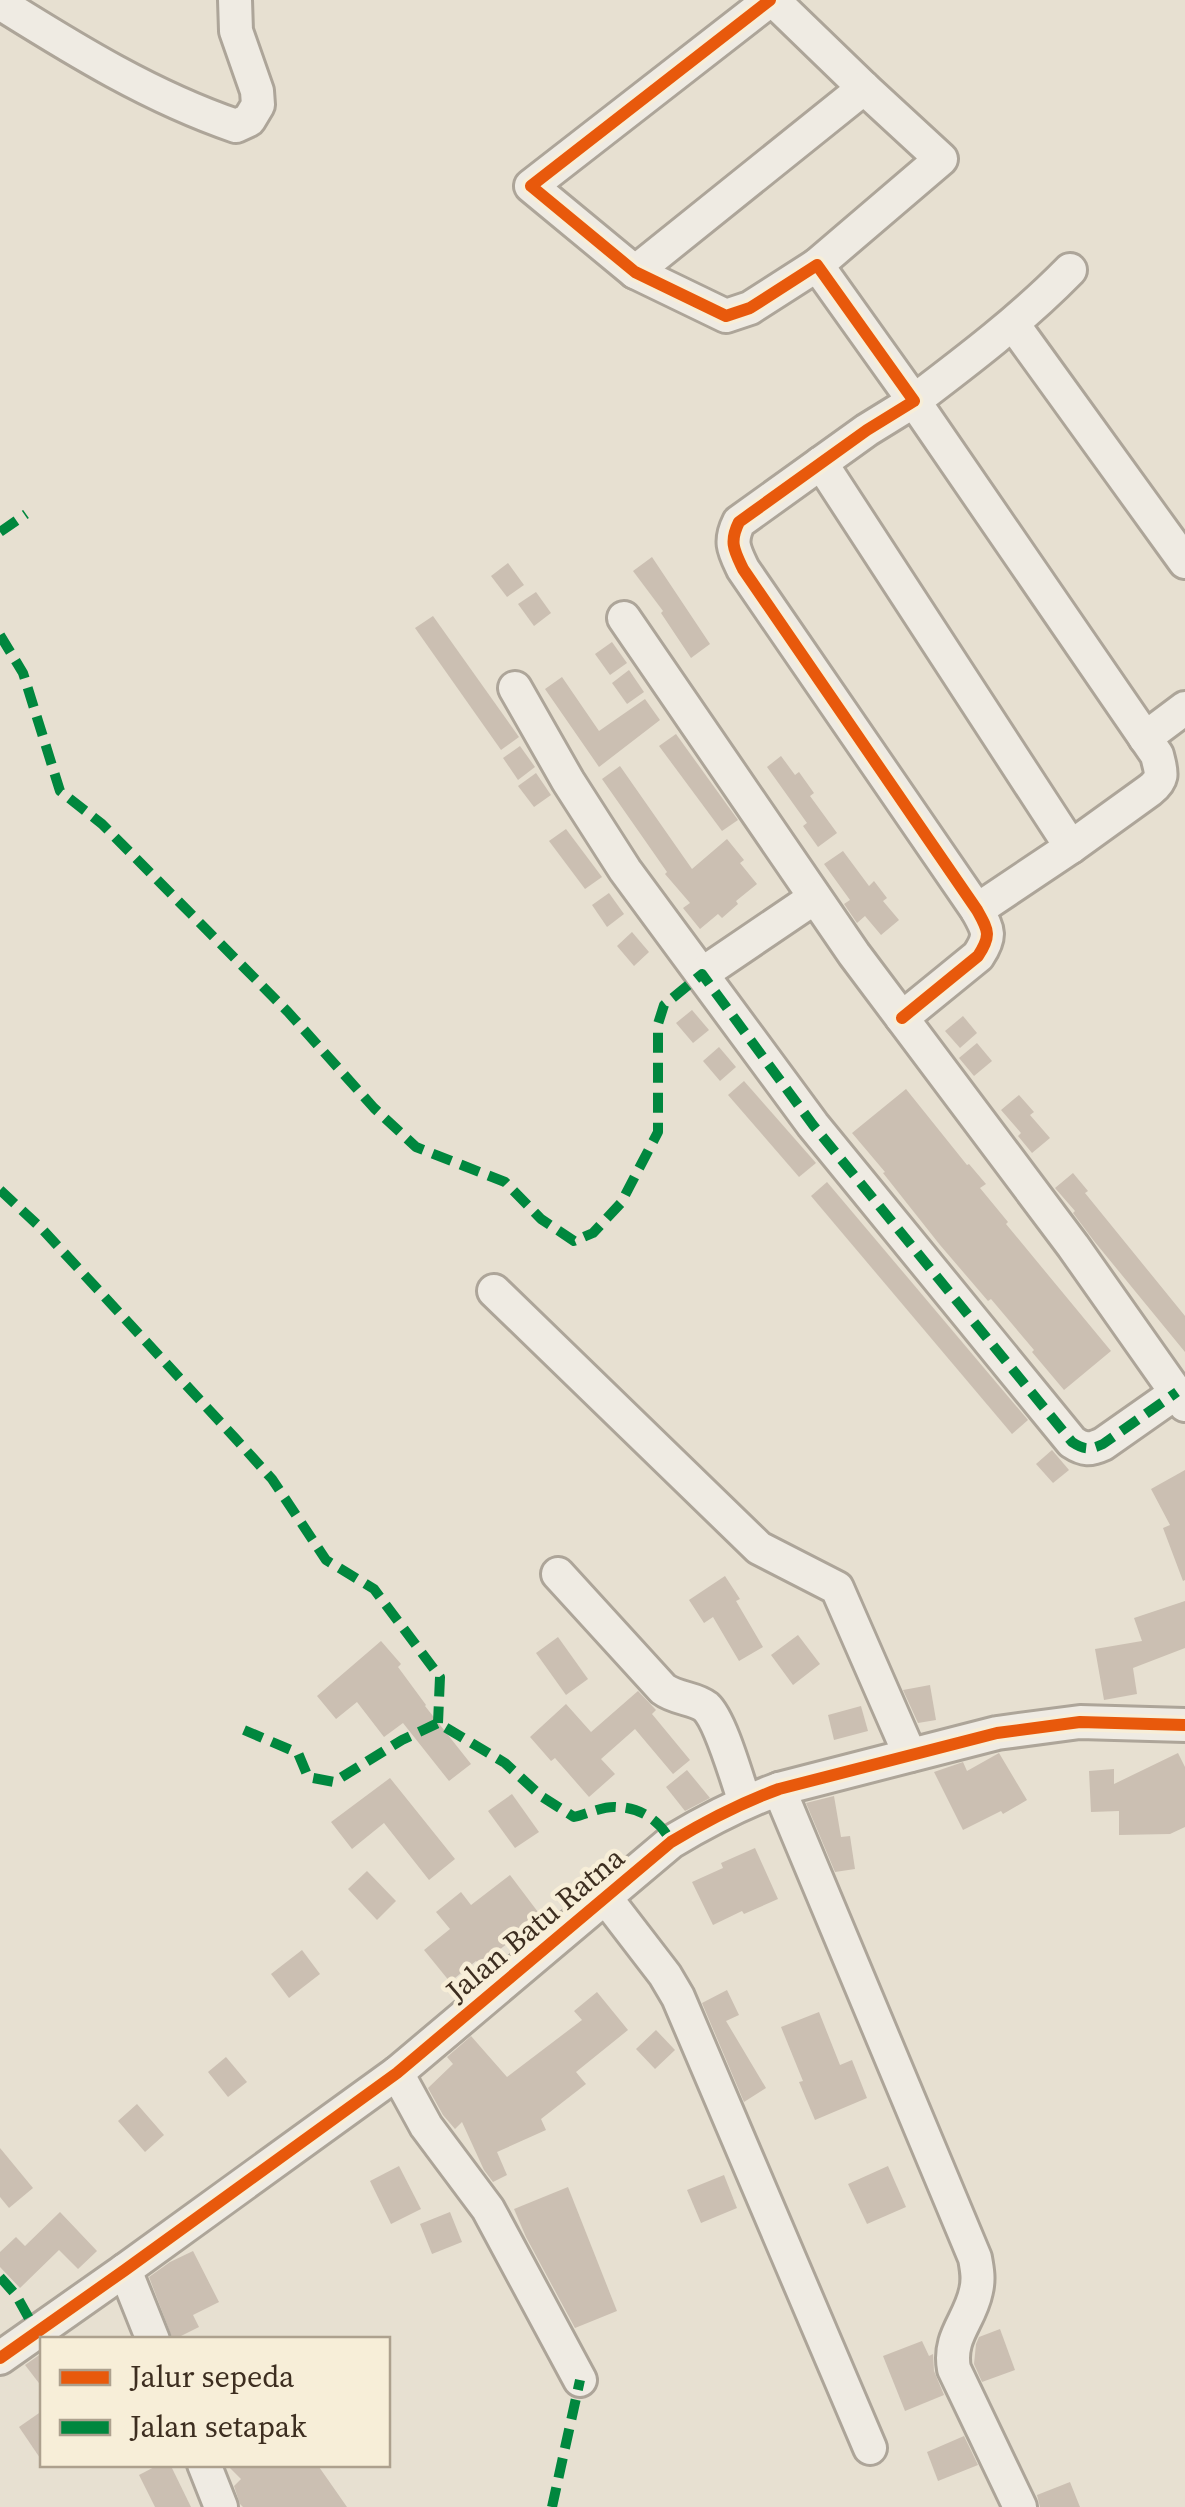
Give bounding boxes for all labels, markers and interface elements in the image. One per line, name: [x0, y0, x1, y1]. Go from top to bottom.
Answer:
street label: Jalan Batu Ratna: [436, 1837, 633, 2011]
legend: [40, 2337, 390, 2467]
text: Jalur sepeda: [129, 2356, 295, 2397]
text: Jalan setapak: [129, 2406, 307, 2447]

